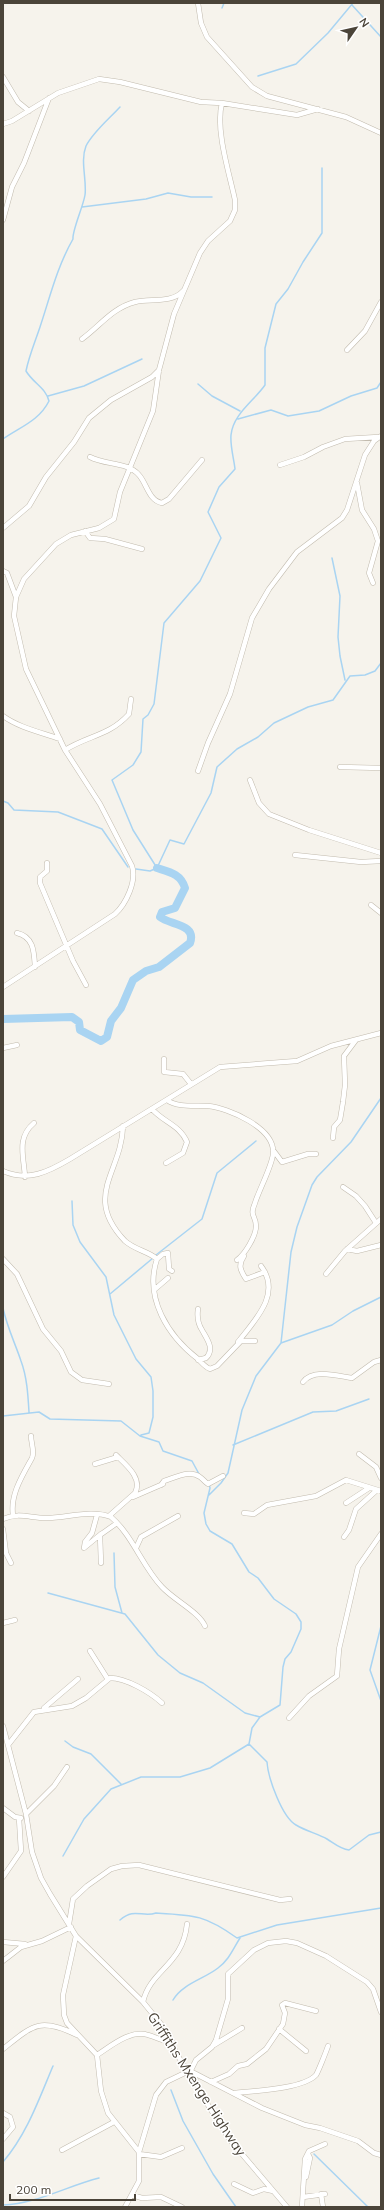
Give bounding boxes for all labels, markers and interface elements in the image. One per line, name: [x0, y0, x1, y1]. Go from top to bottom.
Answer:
north arrow: [336, 8, 376, 48]
text: N: [356, 15, 372, 30]
street label: Griffiths Mxenge Highway: [144, 2009, 251, 2160]
scale bar: [10, 2176, 135, 2202]
text: 200 m: [16, 2182, 51, 2197]

